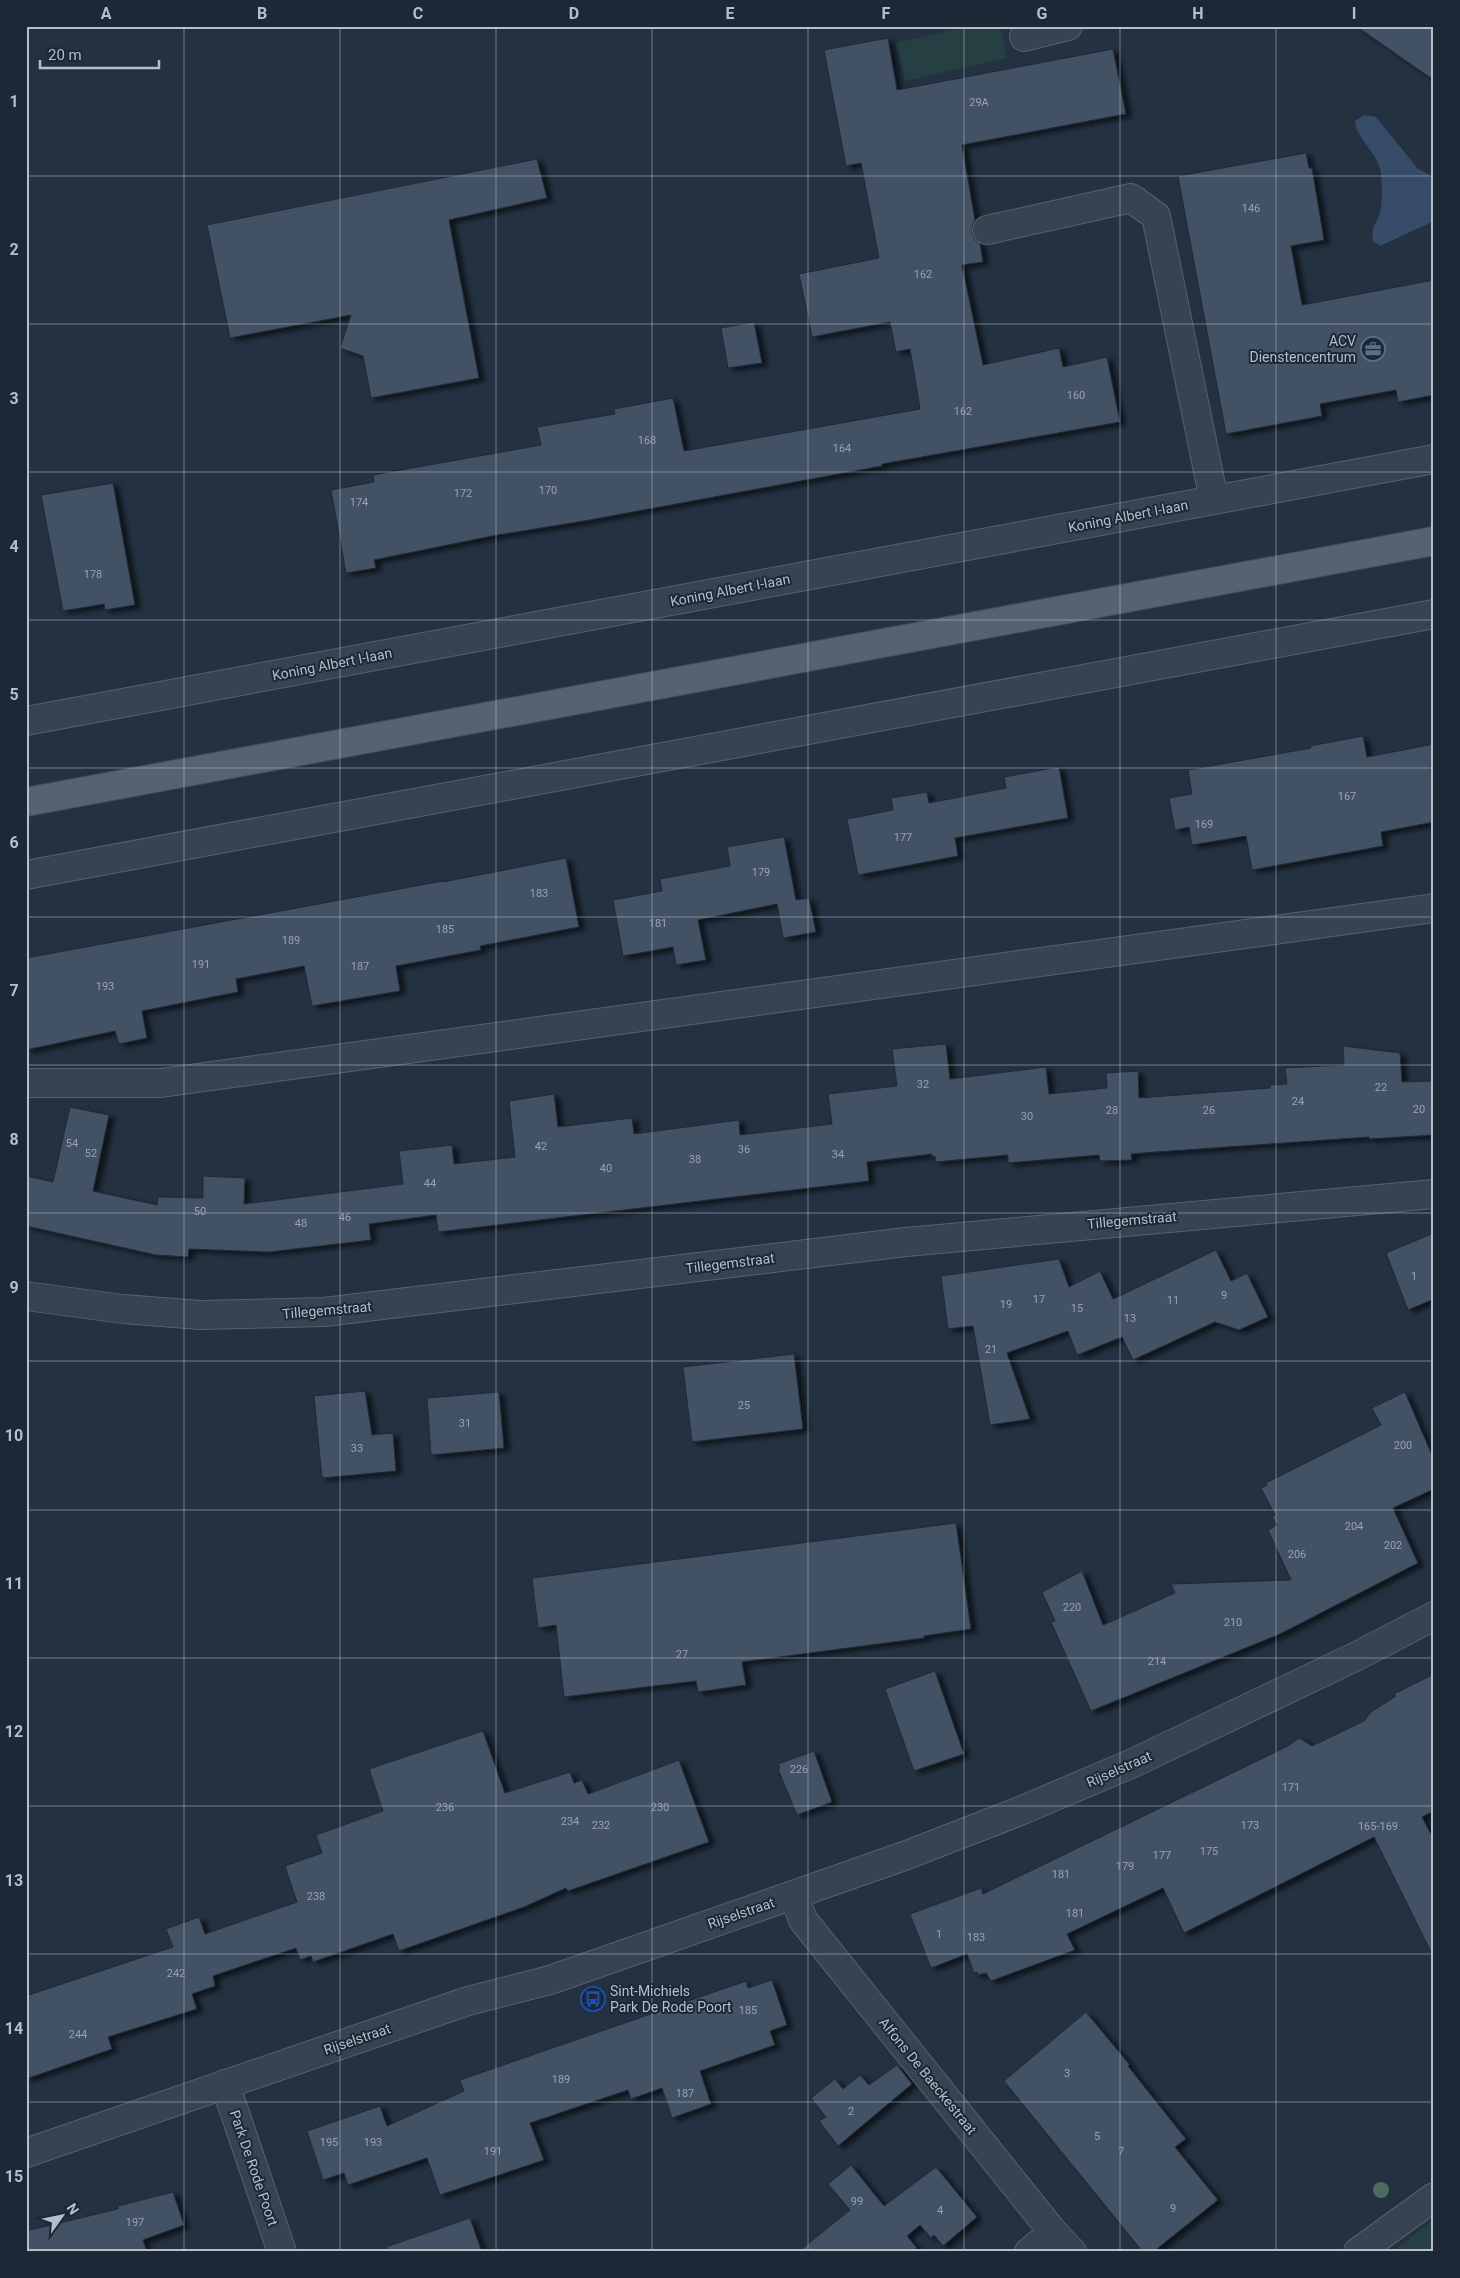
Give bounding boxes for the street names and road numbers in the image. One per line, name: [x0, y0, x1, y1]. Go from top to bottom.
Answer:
street label: Koning Albert I-laan: [1067, 497, 1189, 535]
street label: Koning Albert I-laan: [669, 571, 791, 609]
street label: Koning Albert I-laan: [271, 645, 393, 683]
street label: Tillegemstraat: [1087, 1208, 1178, 1232]
street label: Tillegemstraat: [685, 1250, 776, 1276]
street label: Tillegemstraat: [282, 1298, 373, 1322]
street label: Rijselstraat: [1084, 1747, 1154, 1790]
street label: Rijselstraat: [706, 1894, 777, 1932]
street label: Alfons De Baeckestraat: [876, 2014, 980, 2138]
street label: Rijselstraat: [322, 2020, 393, 2058]
street label: Park De Rode Poort: [227, 2108, 281, 2228]

